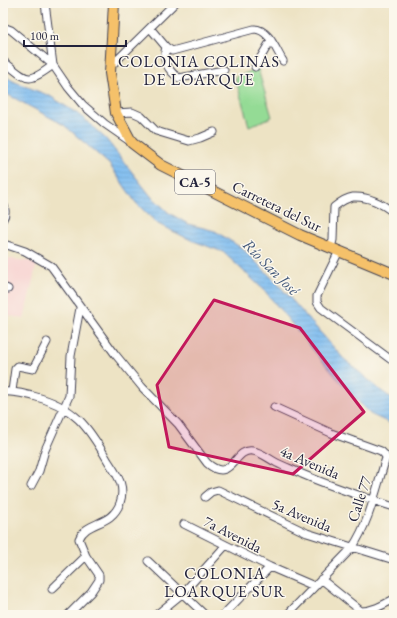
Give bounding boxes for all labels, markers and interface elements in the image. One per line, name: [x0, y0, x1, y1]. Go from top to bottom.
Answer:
scale bar: [24, 22, 126, 48]
text: 100 m: [30, 28, 60, 44]
district label: COLONIA COLINAS DE LOARQUE: [118, 51, 280, 90]
road number: CA-5: [175, 170, 215, 194]
street label: Carretera del Sur: [229, 176, 325, 236]
water label: Río San José: [238, 234, 305, 301]
street label: 4a Avenida: [277, 441, 343, 483]
street label: Calle 77: [343, 473, 376, 524]
street label: 5a Avenida: [269, 494, 335, 536]
street label: 7a Avenida: [201, 511, 265, 557]
district label: COLONIA LOARQUE SUR: [164, 563, 286, 602]

